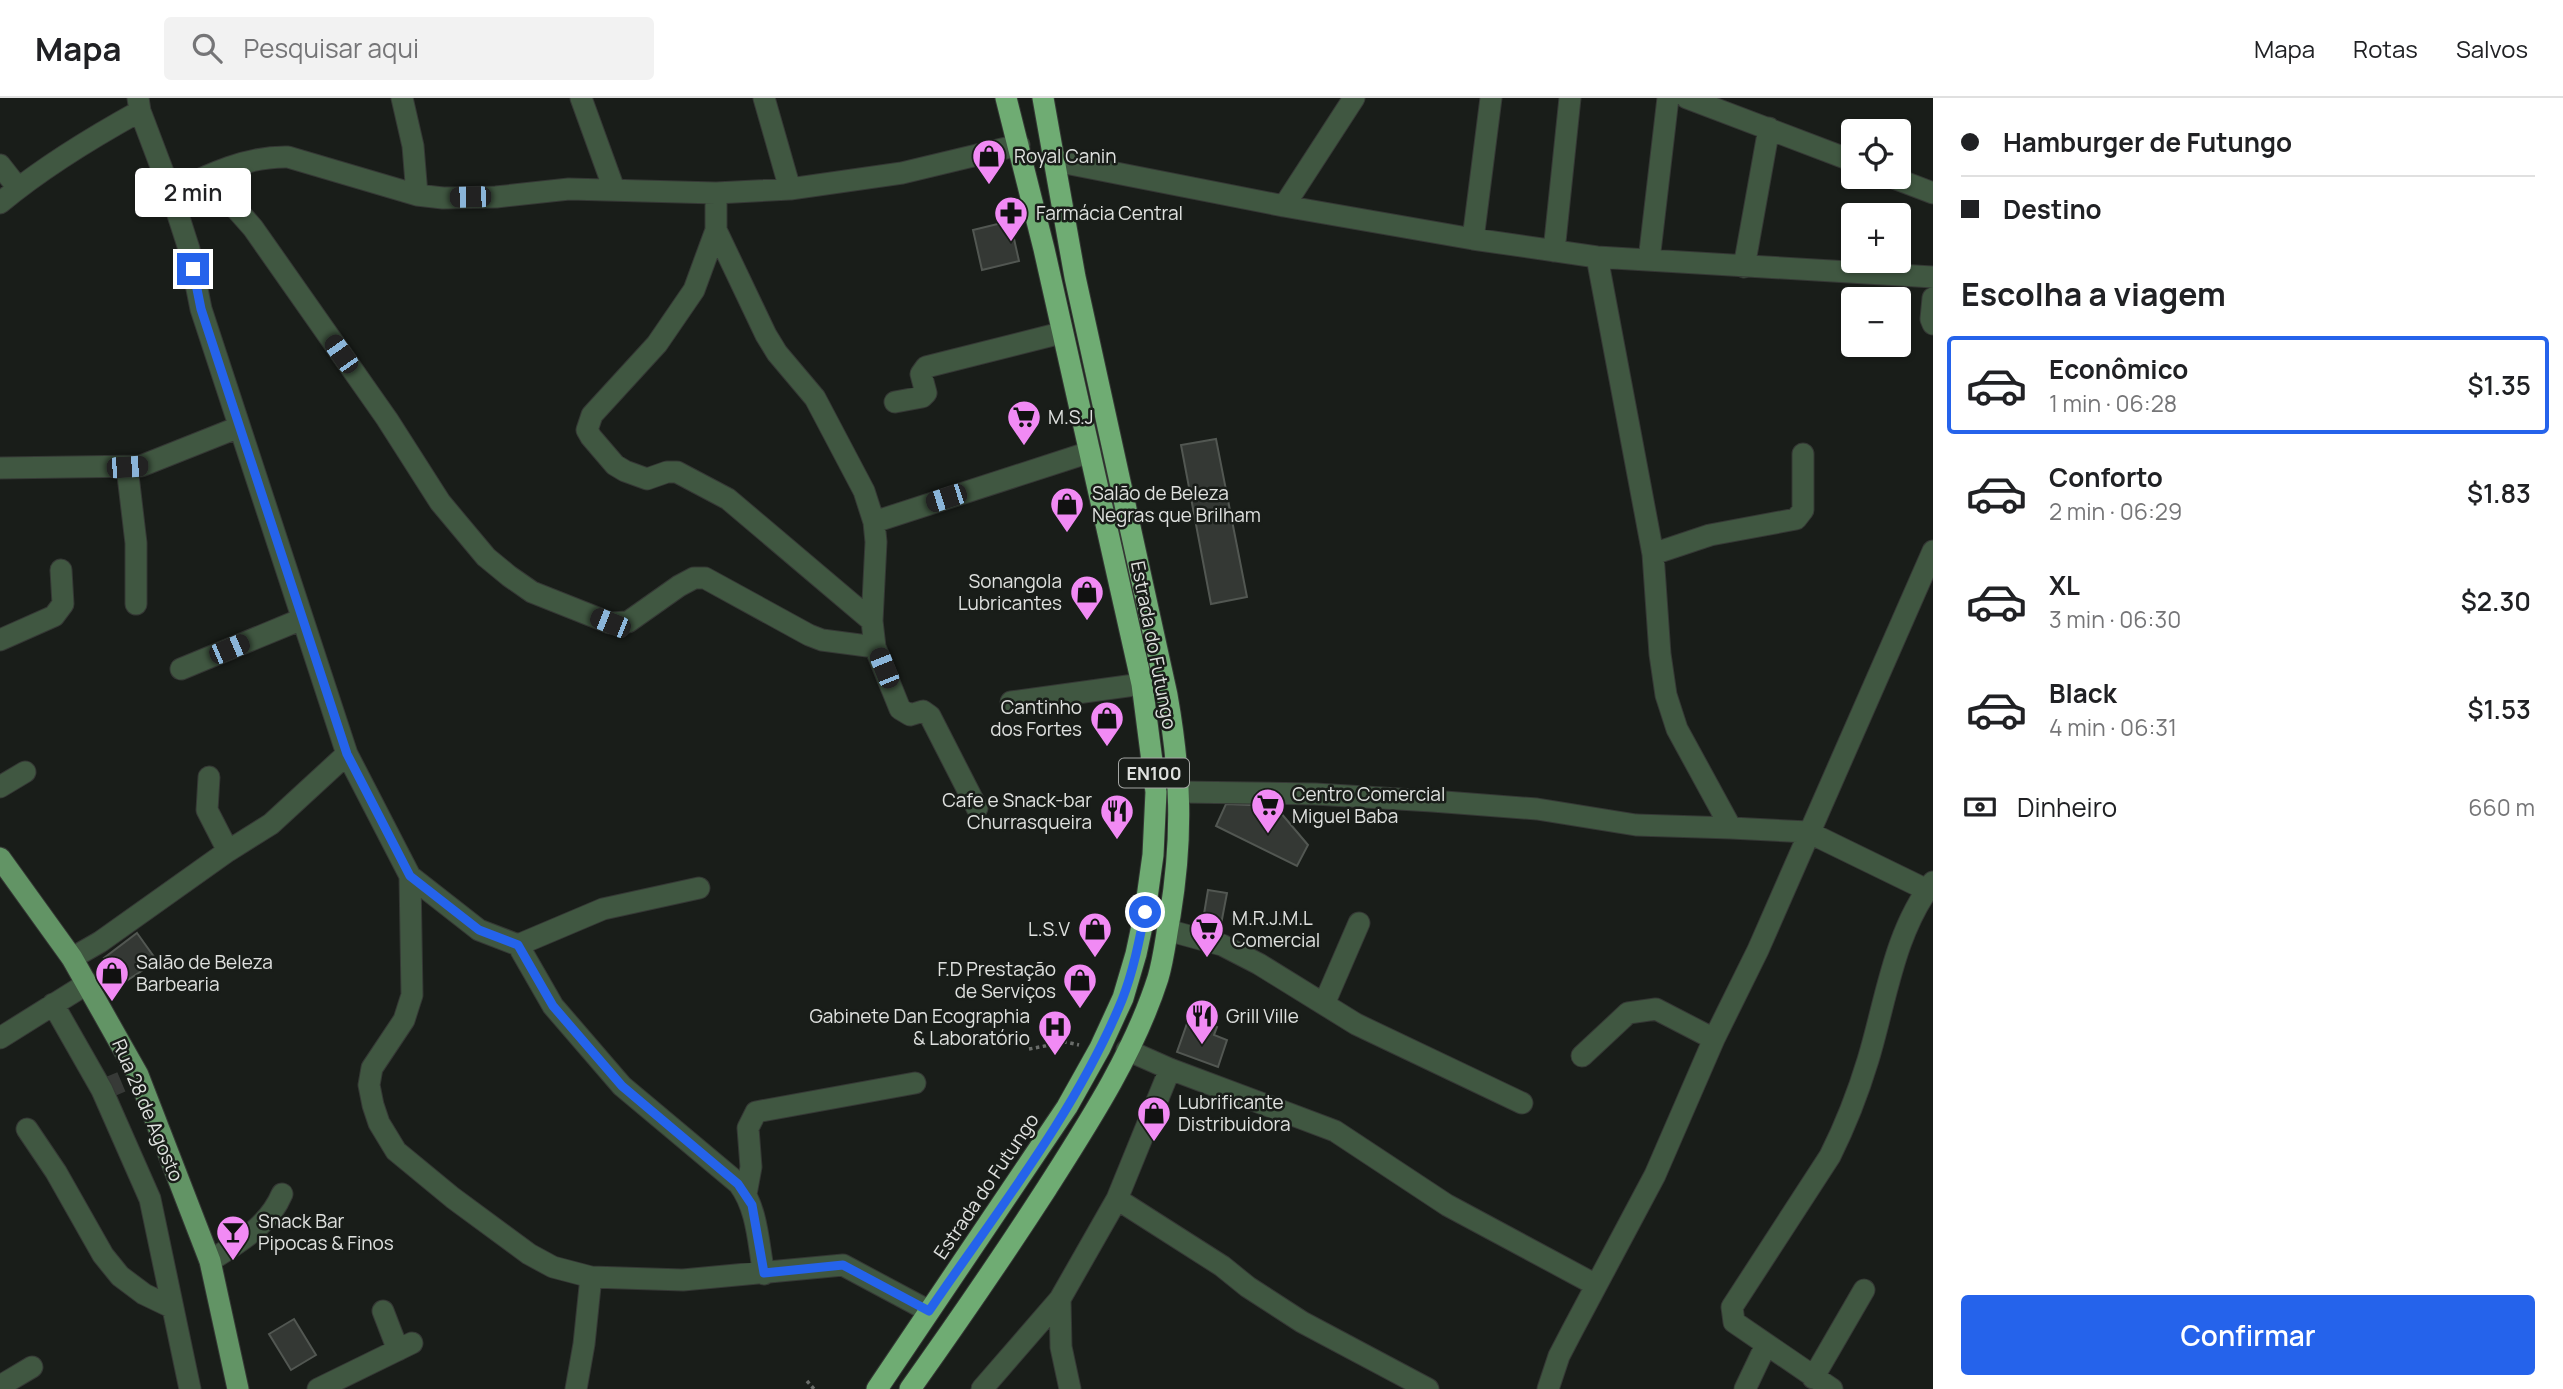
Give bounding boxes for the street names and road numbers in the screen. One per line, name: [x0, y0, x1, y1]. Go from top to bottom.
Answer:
street label: Estrada do Futungo: [1125, 559, 1183, 731]
road number: EN100: [1119, 758, 1189, 788]
street label: Rua 28 de Agosto: [106, 1035, 190, 1185]
street label: Estrada do Futungo: [927, 1108, 1045, 1264]

